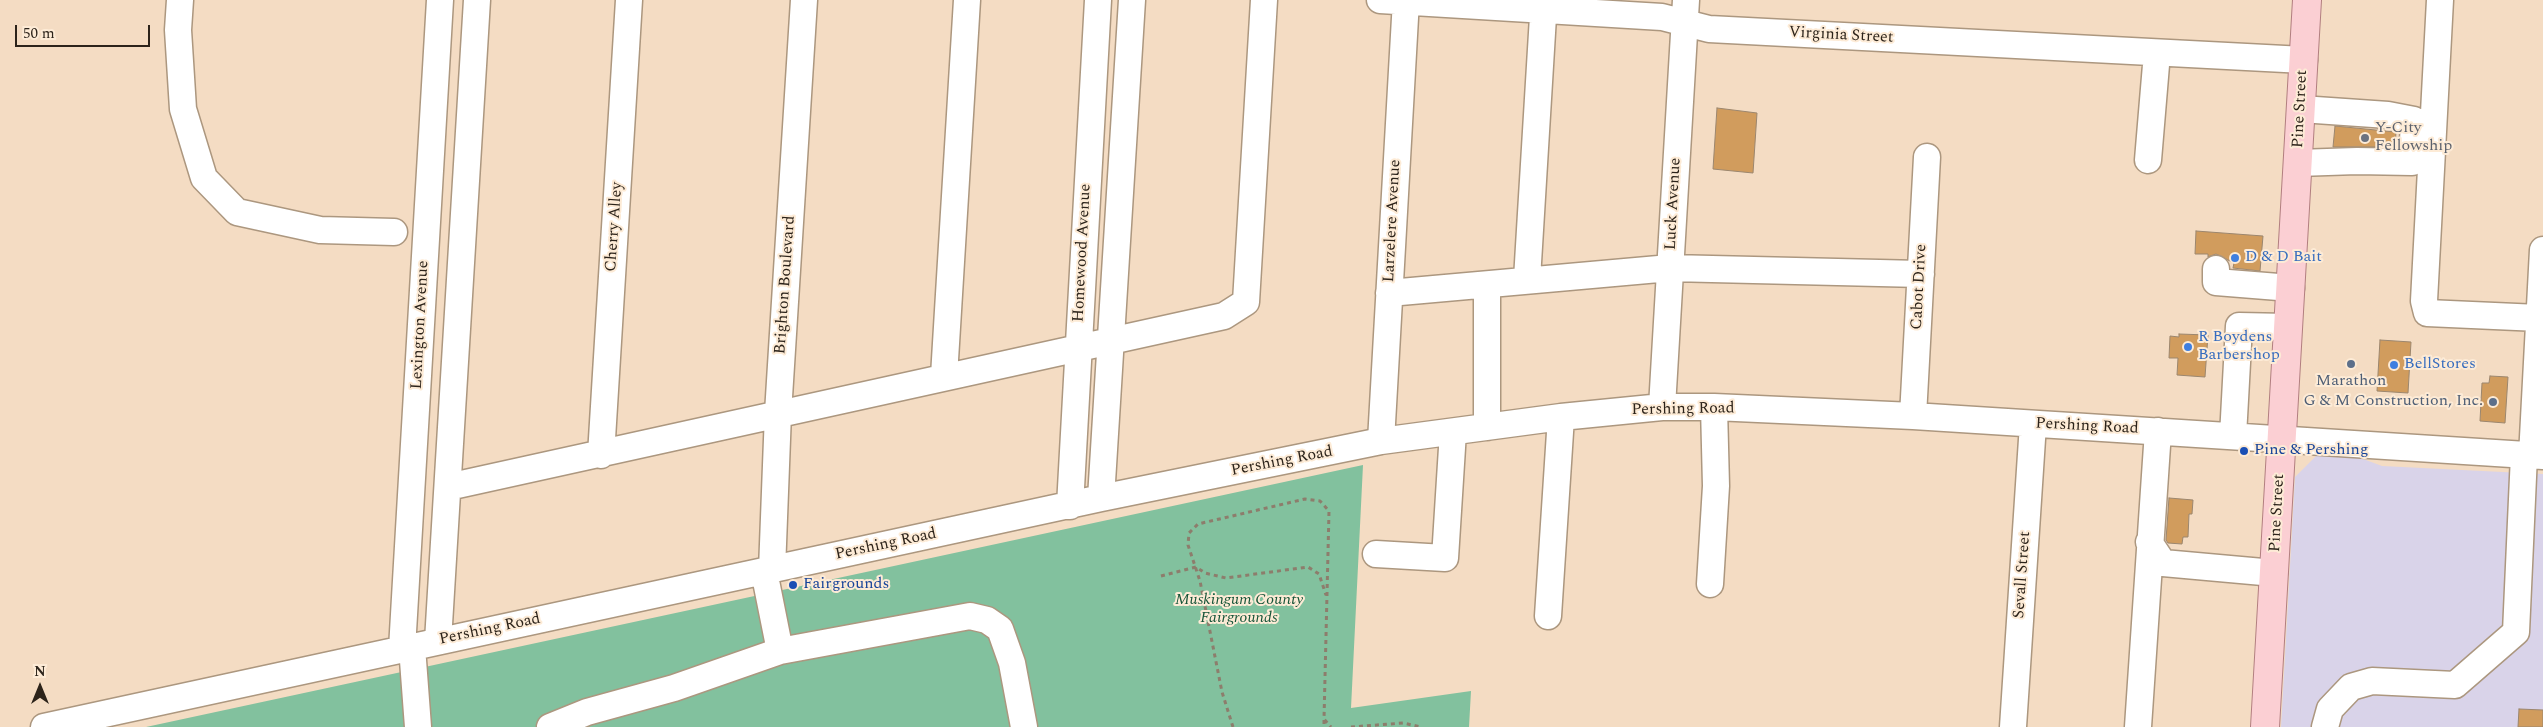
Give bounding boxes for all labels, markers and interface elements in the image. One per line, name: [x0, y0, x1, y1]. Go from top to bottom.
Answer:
scale bar: [18, 15, 152, 47]
text: 50 m: [23, 22, 55, 45]
street label: Virginia Street: [1788, 24, 1894, 48]
street label: Pine Street: [2289, 69, 2313, 149]
place label: Y-City Fellowship: [2375, 119, 2452, 157]
marker: Y-City Fellowship: [2359, 132, 2371, 144]
street label: Luck Avenue: [1662, 157, 1686, 251]
street label: Larzelere Avenue: [1380, 159, 1406, 283]
street label: Cherry Alley: [602, 182, 628, 272]
street label: Homewood Avenue: [1070, 183, 1096, 323]
street label: Brighton Boulevard: [772, 215, 800, 355]
street label: Cabot Drive: [1908, 244, 1932, 330]
place label: D & D Bait: [2245, 248, 2322, 268]
marker: D & D Bait: [2229, 252, 2241, 264]
street label: Lexington Avenue: [408, 260, 434, 390]
place label: R Boydens Barbershop: [2198, 328, 2280, 366]
marker: R Boydens Barbershop: [2182, 341, 2194, 353]
place label: BellStores: [2404, 355, 2476, 375]
marker: Marathon: [2345, 358, 2357, 370]
marker: BellStores: [2388, 359, 2400, 371]
place label: Marathon: [2316, 372, 2386, 392]
place label: G & M Construction, Inc.: [2303, 392, 2483, 412]
marker: G & M Construction, Inc.: [2487, 396, 2499, 408]
street label: Pershing Road: [1631, 400, 1735, 420]
street label: Pershing Road: [2035, 415, 2139, 439]
place label: Pine & Pershing: [2254, 441, 2368, 461]
street label: Pershing Road: [1230, 443, 1334, 481]
marker: Pine & Pershing: [2238, 445, 2250, 457]
street label: Pine Street: [2266, 473, 2290, 553]
street label: Pershing Road: [834, 525, 938, 565]
street label: Sevall Street: [2010, 531, 2036, 619]
place label: Fairgrounds: [803, 575, 889, 595]
marker: Fairgrounds: [787, 579, 799, 591]
park label: Muskingum County Fairgrounds: [1175, 591, 1303, 629]
street label: Pershing Road: [438, 610, 542, 650]
text: N: [34, 661, 46, 682]
north arrow: [15, 662, 65, 712]

